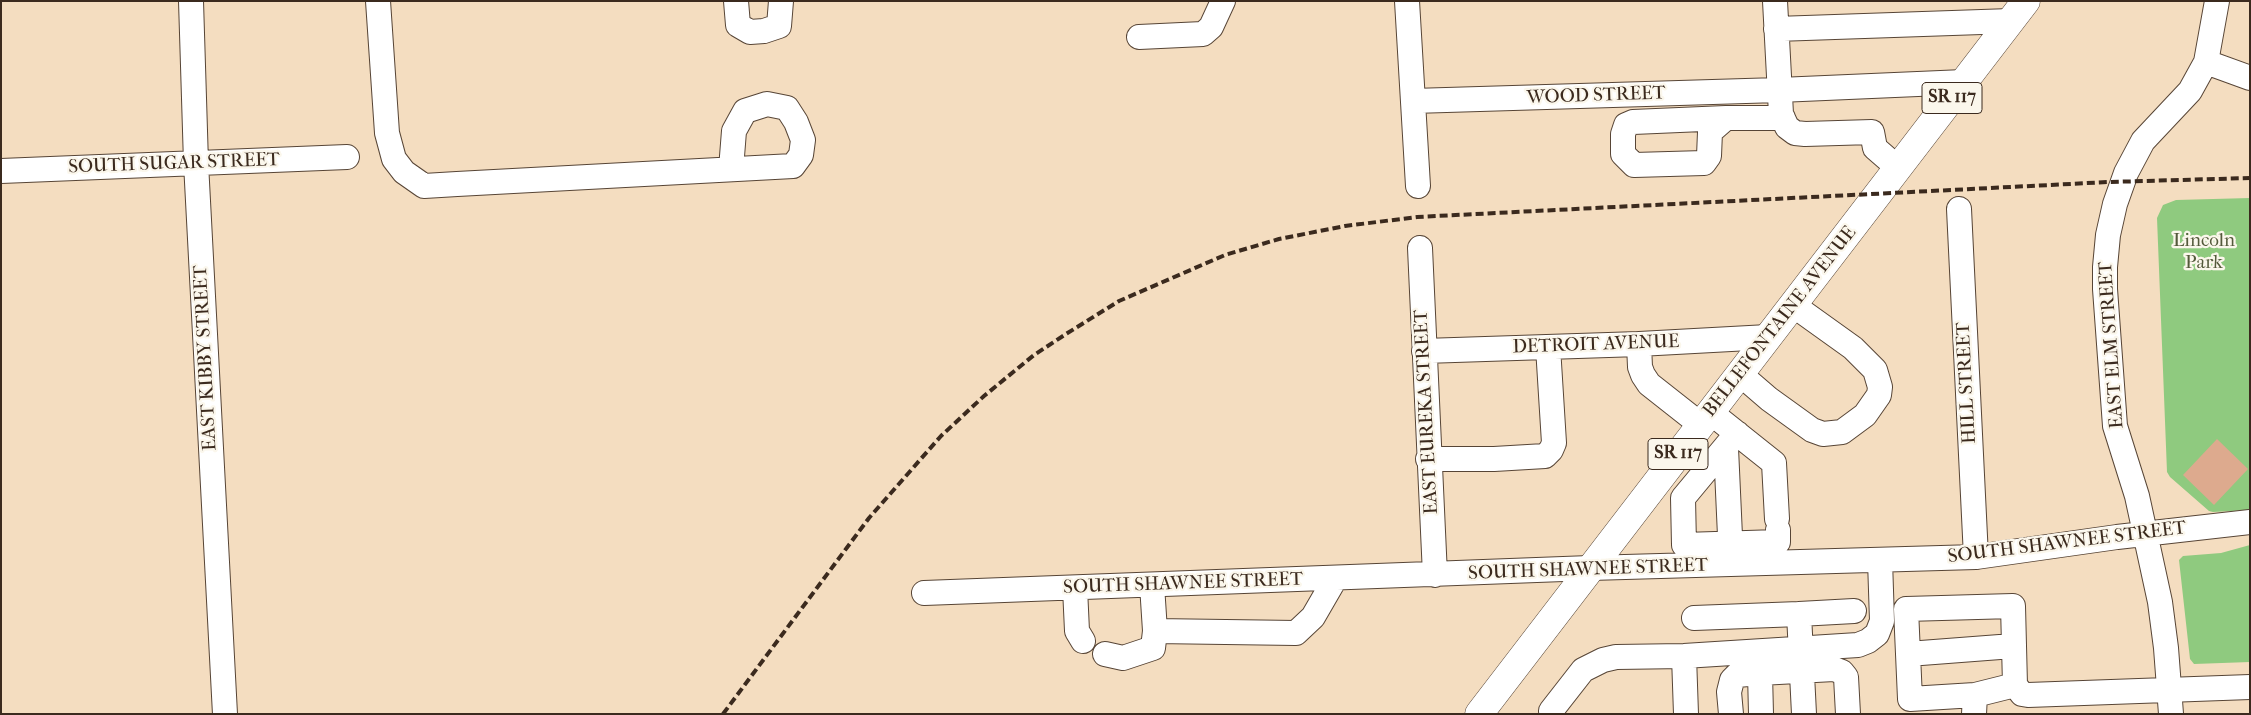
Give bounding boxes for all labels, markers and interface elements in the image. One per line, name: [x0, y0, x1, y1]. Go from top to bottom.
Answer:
street label: WOOD STREET: [1526, 82, 1666, 110]
road number: SR 117: [1922, 82, 1982, 114]
street label: SOUTH SUGAR STREET: [68, 149, 280, 179]
street label: BELLEFONTAINE AVENUE: [1698, 222, 1862, 422]
park label: Lincoln Park: [2173, 230, 2235, 274]
street label: EAST ELM STREET: [2095, 261, 2129, 429]
street label: EAST KIBBY STREET: [190, 265, 222, 451]
street label: EAST EUREKA STREET: [1410, 309, 1444, 515]
street label: HILL STREET: [1952, 322, 1982, 444]
street label: DETROIT AVENUE: [1512, 331, 1680, 359]
road number: SR 117: [1648, 438, 1708, 469]
street label: SOUTH SHAWNEE STREET: [1947, 517, 2187, 569]
street label: SOUTH SHAWNEE STREET: [1468, 554, 1708, 586]
street label: SOUTH SHAWNEE STREET: [1063, 568, 1303, 600]

